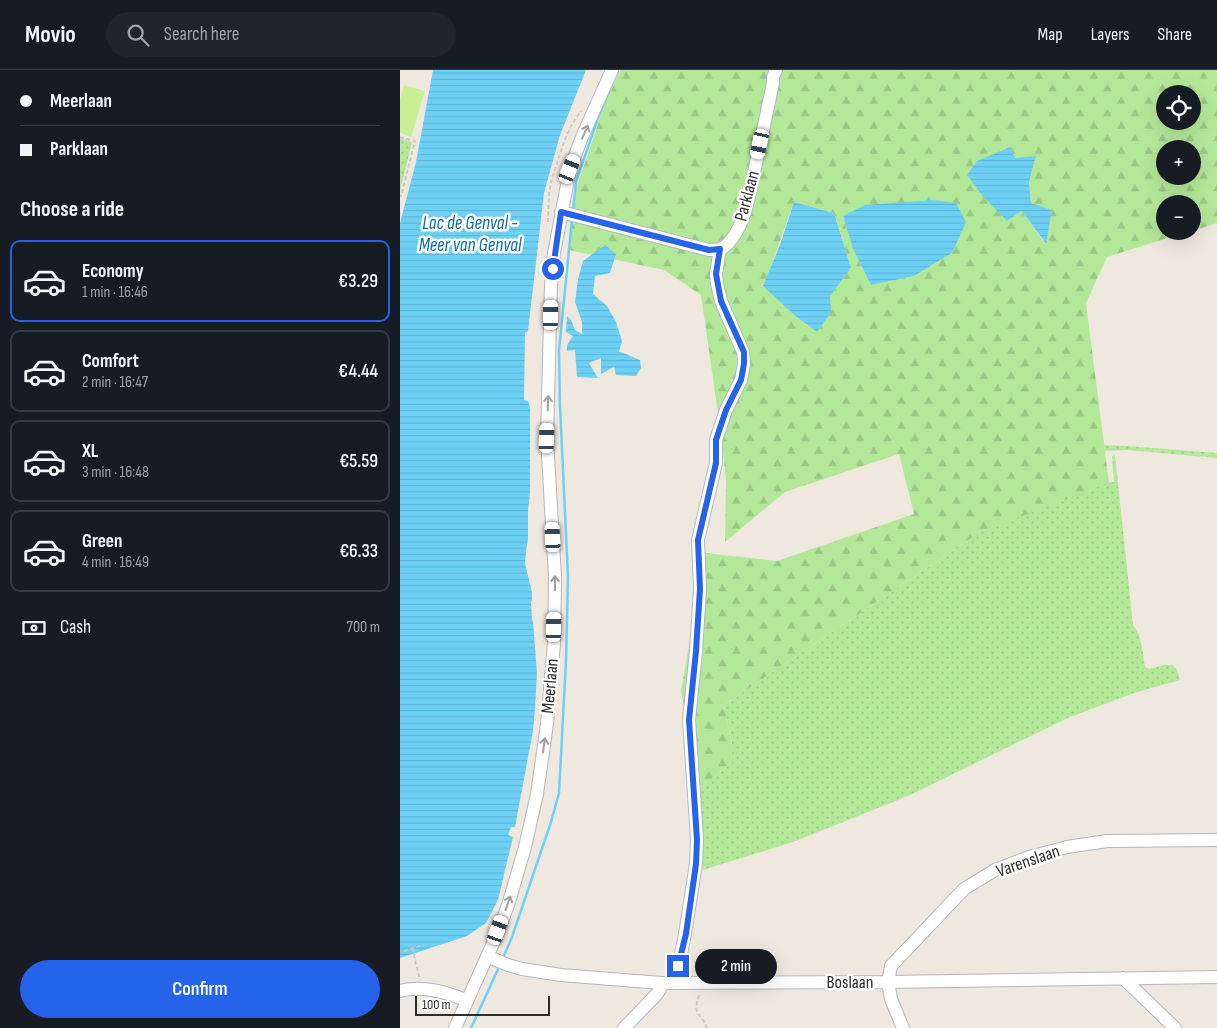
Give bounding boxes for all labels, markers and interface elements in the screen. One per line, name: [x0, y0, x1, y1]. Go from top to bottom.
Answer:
search box: [106, 12, 456, 57]
text: Movio: [25, 20, 76, 49]
icon: search: [124, 21, 152, 49]
text: Search here: [164, 23, 239, 46]
text: Map: [1038, 24, 1063, 45]
text: Layers: [1091, 24, 1130, 45]
text: Share: [1158, 24, 1192, 45]
map controls: [1156, 85, 1201, 240]
button: locate: [1156, 85, 1201, 130]
text: Meerlaan: [50, 90, 112, 113]
one-way arrow: [580, 125, 590, 140]
car: [749, 128, 770, 160]
text: Parklaan: [50, 138, 108, 161]
button: +: [1156, 140, 1201, 185]
car: [557, 152, 582, 186]
street label: Parklaan: [730, 169, 764, 223]
button: −: [1156, 195, 1201, 240]
text: Choose a ride: [20, 196, 124, 223]
water label: Lac de Genval - Meer van Genval: [419, 212, 522, 257]
route start: [542, 258, 564, 280]
icon: car: [22, 259, 67, 304]
text: Economy: [82, 260, 144, 283]
text: €3.29: [338, 270, 378, 293]
text: 1 min · 16:46: [82, 283, 148, 302]
car: [543, 300, 558, 330]
icon: car: [22, 349, 67, 394]
text: Comfort: [82, 350, 139, 373]
text: €4.44: [338, 360, 378, 383]
text: 2 min · 16:47: [82, 373, 148, 392]
one-way arrow: [543, 395, 553, 412]
car: [538, 423, 555, 453]
icon: car: [22, 439, 67, 484]
text: XL: [82, 440, 98, 463]
text: €5.59: [339, 450, 378, 473]
text: 3 min · 16:48: [82, 463, 149, 482]
car: [544, 522, 561, 552]
icon: car: [22, 529, 67, 574]
text: Green: [82, 530, 122, 553]
text: €6.33: [339, 540, 378, 563]
text: 4 min · 16:49: [82, 553, 149, 572]
one-way arrow: [550, 575, 560, 591]
car: [546, 612, 561, 642]
icon: cash: [20, 614, 48, 642]
text: Cash: [60, 616, 91, 639]
text: 700 m: [347, 618, 380, 637]
street label: Meerlaan: [537, 658, 563, 714]
one-way arrow: [539, 737, 549, 753]
street label: Varenslaan: [994, 840, 1062, 882]
one-way arrow: [504, 895, 513, 911]
car: [485, 913, 510, 947]
callout: 2 min: [696, 948, 778, 984]
route end: [667, 955, 689, 977]
text: 2 min: [721, 957, 751, 976]
button: Confirm: [20, 960, 380, 1018]
street label: Boslaan: [827, 972, 873, 993]
scale bar: [415, 993, 550, 1016]
text: 100 m: [422, 996, 451, 1013]

